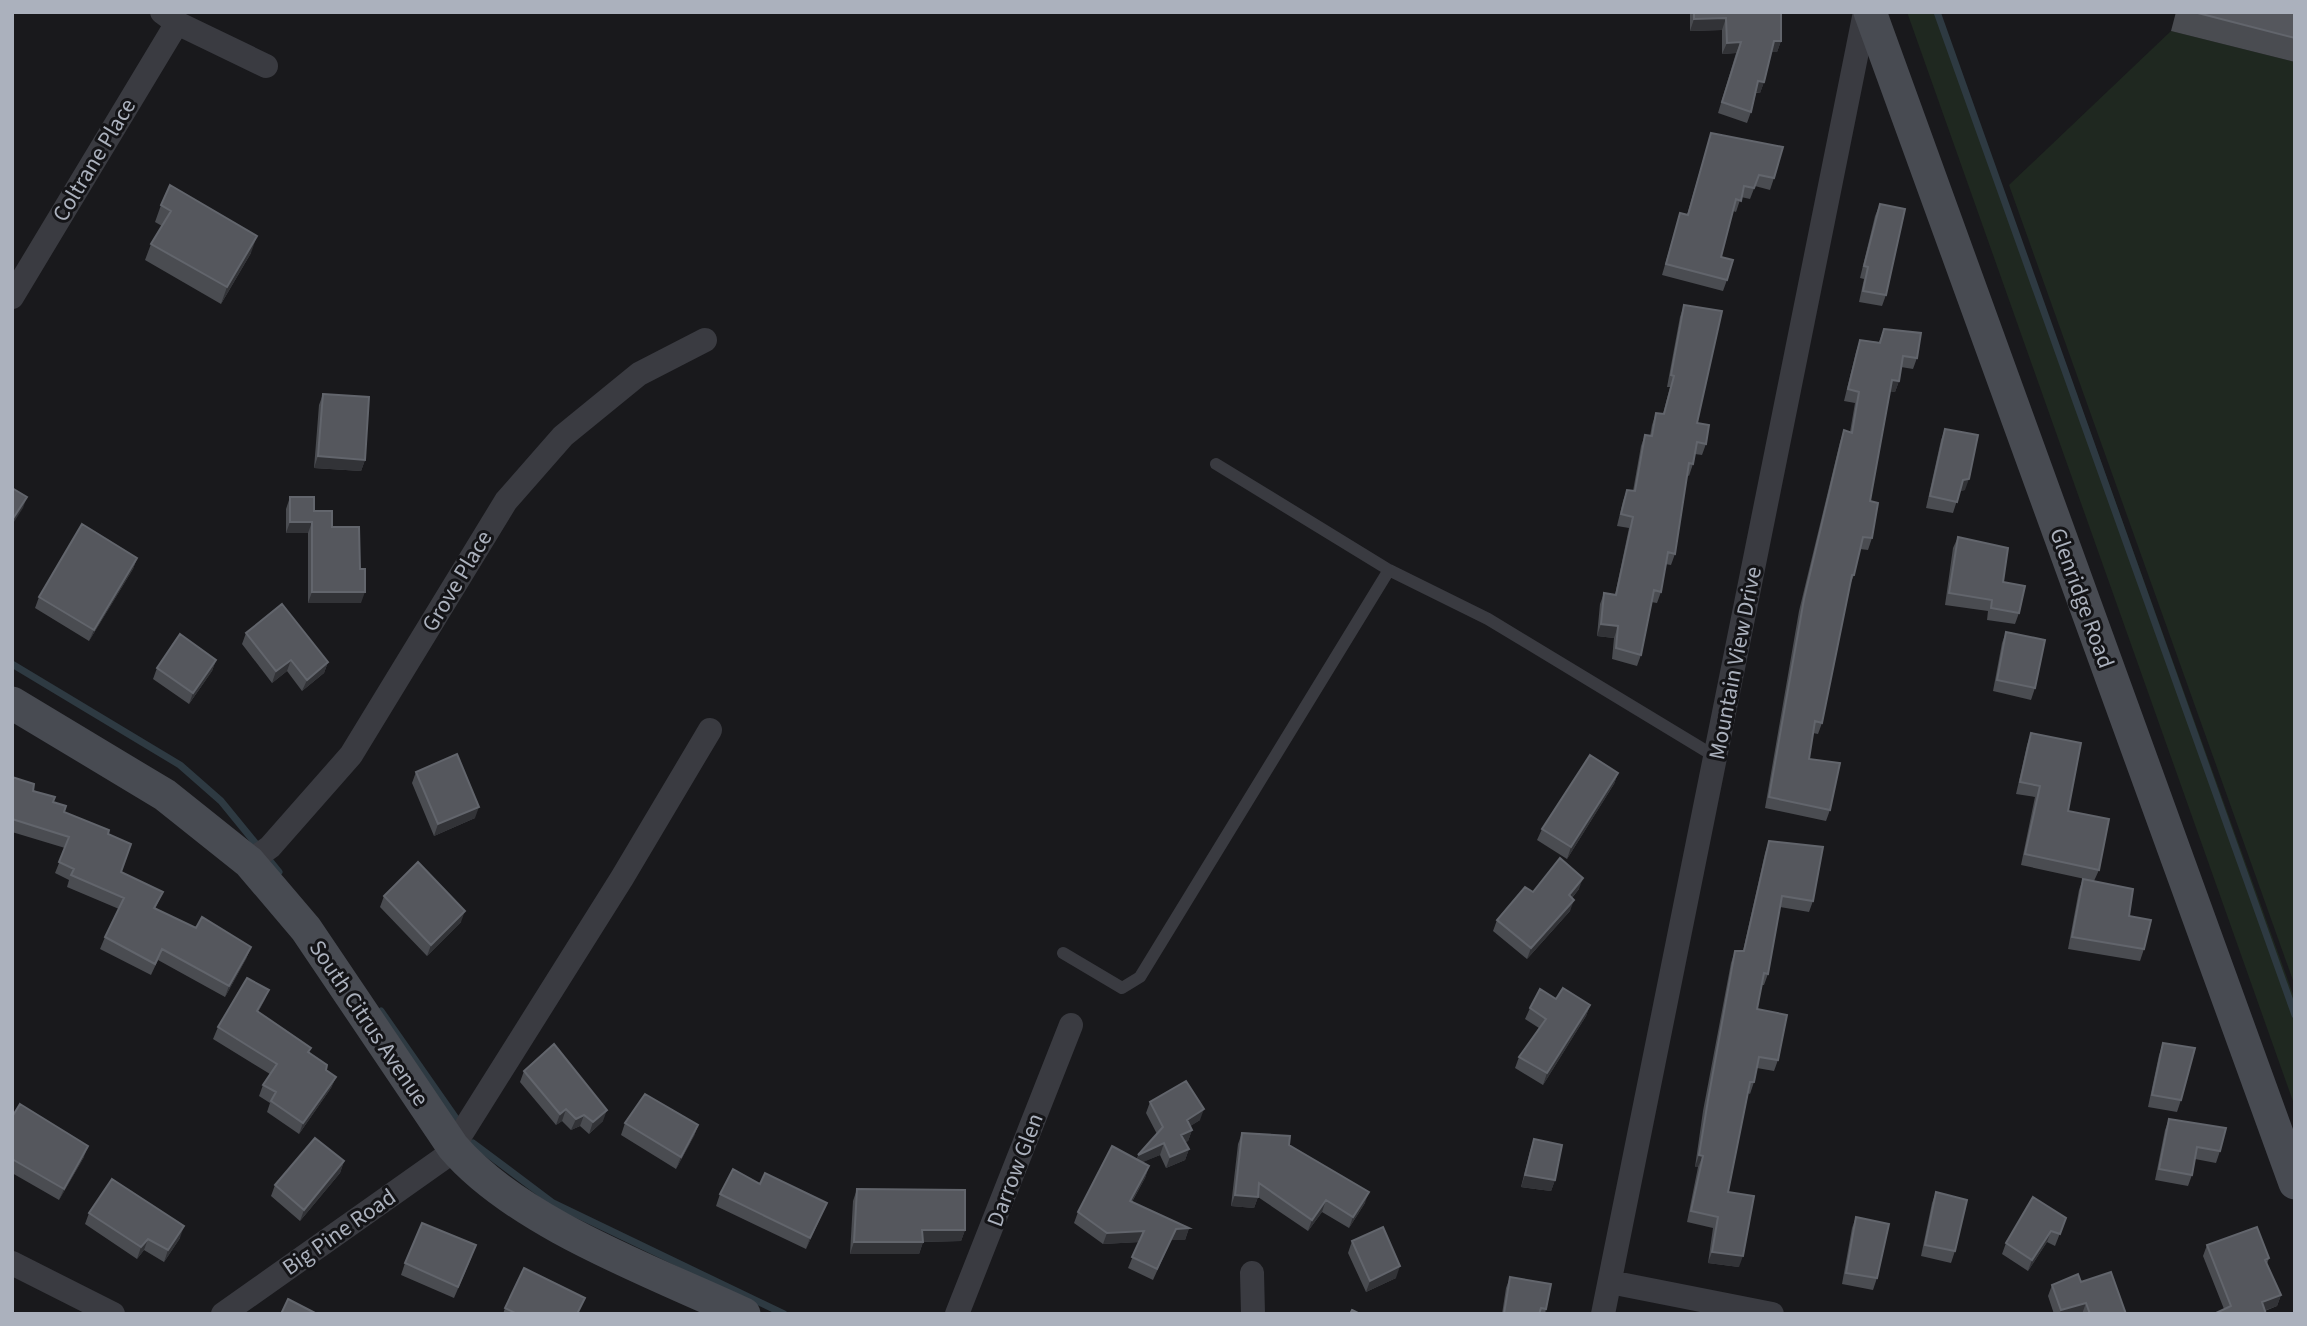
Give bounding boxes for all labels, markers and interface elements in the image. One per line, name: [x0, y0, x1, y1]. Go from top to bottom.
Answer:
street label: Coltrane Place: [44, 92, 144, 228]
street label: Glenridge Road: [2041, 523, 2123, 673]
street label: Grove Place: [414, 524, 500, 638]
street label: Mountain View Drive: [1700, 564, 1770, 762]
street label: South Citrus Avenue: [301, 933, 437, 1113]
street label: Darrow Glen: [978, 1109, 1052, 1231]
street label: Big Pine Road: [275, 1181, 403, 1283]

